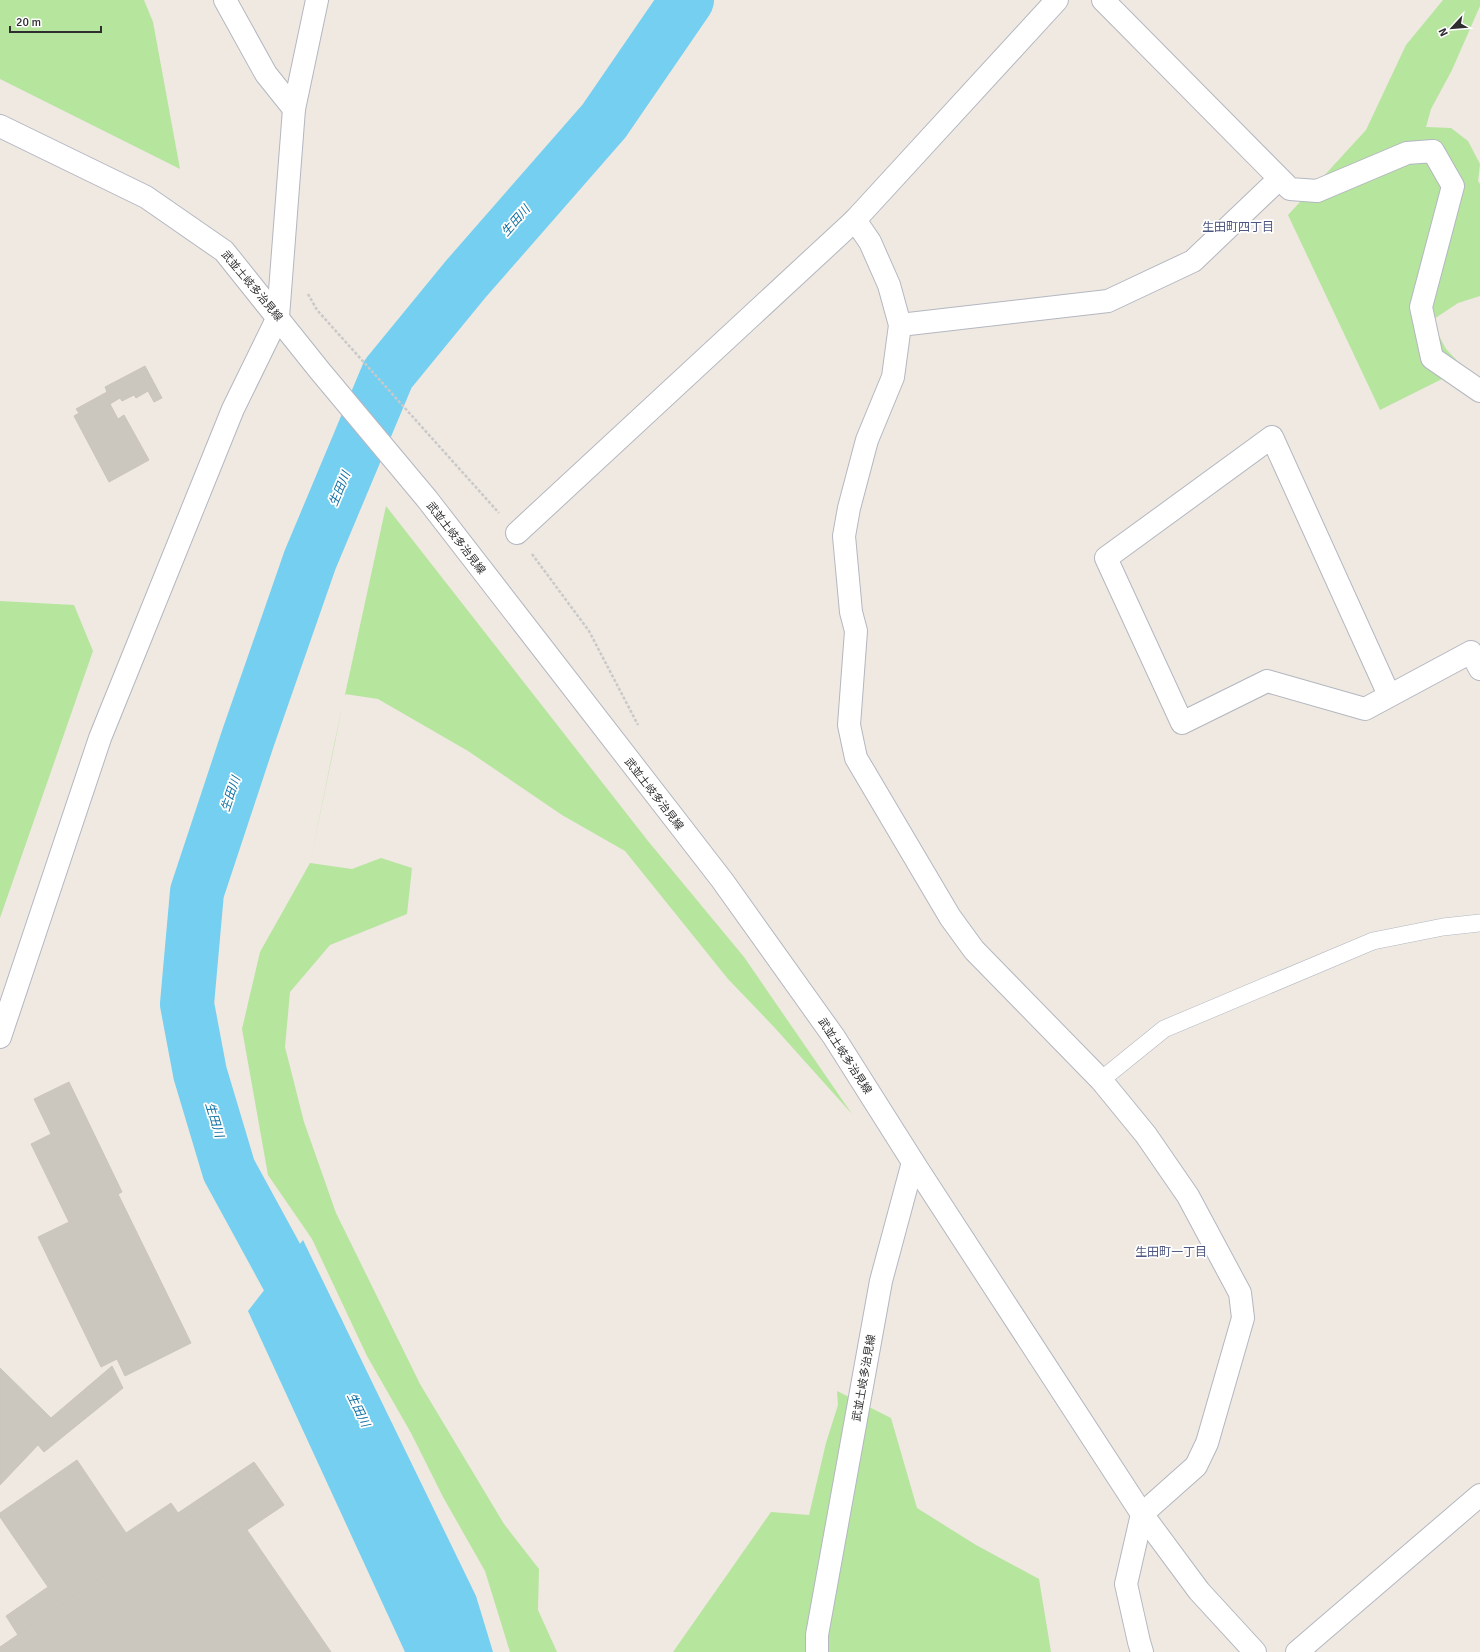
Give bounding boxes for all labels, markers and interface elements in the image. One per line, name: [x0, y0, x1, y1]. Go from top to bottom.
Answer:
scale bar: [10, 8, 101, 34]
north arrow: [1432, 8, 1472, 48]
text: 20 m: [16, 15, 41, 30]
text: N: [1436, 26, 1451, 38]
water label: 生田川: [499, 201, 535, 240]
district label: 生田町四丁目: [1202, 220, 1274, 235]
street label: 武並土岐多治見線: [219, 248, 285, 324]
water label: 生田川: [326, 468, 355, 509]
street label: 武並土岐多治見線: [424, 499, 488, 577]
street label: 武並土岐多治見線: [622, 755, 686, 833]
water label: 生田川: [218, 773, 245, 813]
street label: 武並土岐多治見線: [816, 1016, 874, 1096]
water label: 生田川: [202, 1101, 227, 1141]
district label: 生田町一丁目: [1135, 1245, 1207, 1260]
street label: 武並土岐多治見線: [850, 1334, 878, 1422]
water label: 生田川: [343, 1391, 374, 1431]

